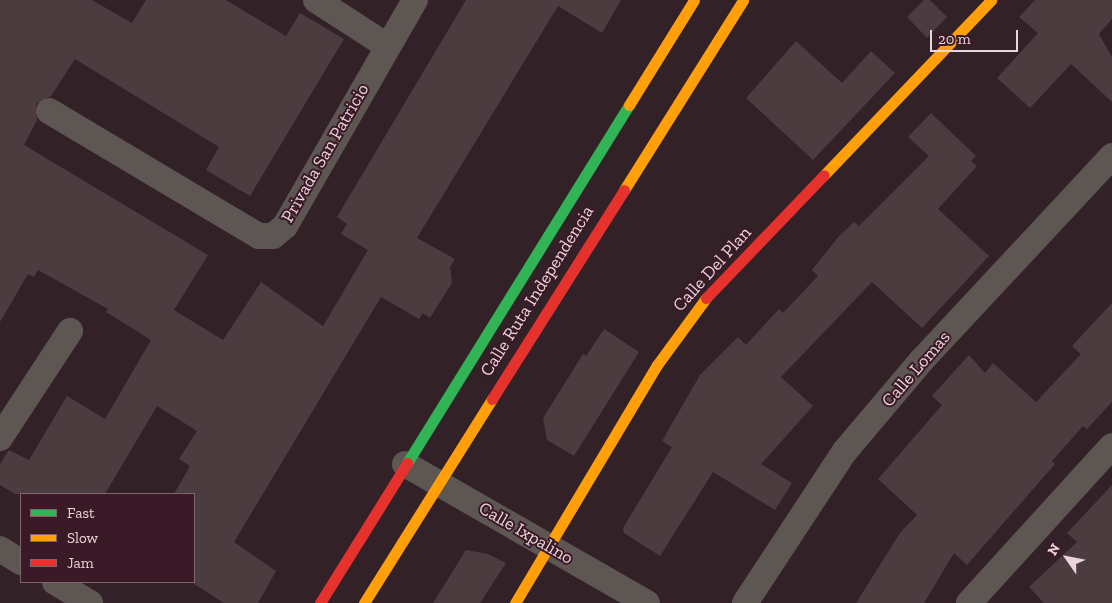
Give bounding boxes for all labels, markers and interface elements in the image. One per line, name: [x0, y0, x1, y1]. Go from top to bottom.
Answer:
scale bar: [932, 20, 1020, 52]
text: 20 m: [938, 30, 971, 48]
street label: Privada San Patricio: [276, 80, 374, 226]
street label: Calle Ruta Independencia: [476, 202, 598, 380]
street label: Calle Del Plan: [668, 222, 756, 316]
street label: Calle Lomas: [877, 327, 955, 411]
legend: [20, 493, 195, 583]
street label: Calle Ixpalino: [475, 497, 577, 569]
text: Fast: [67, 504, 95, 522]
text: Slow: [67, 529, 98, 547]
north arrow: [1042, 533, 1092, 583]
text: N: [1044, 540, 1064, 559]
text: Jam: [67, 554, 94, 572]

